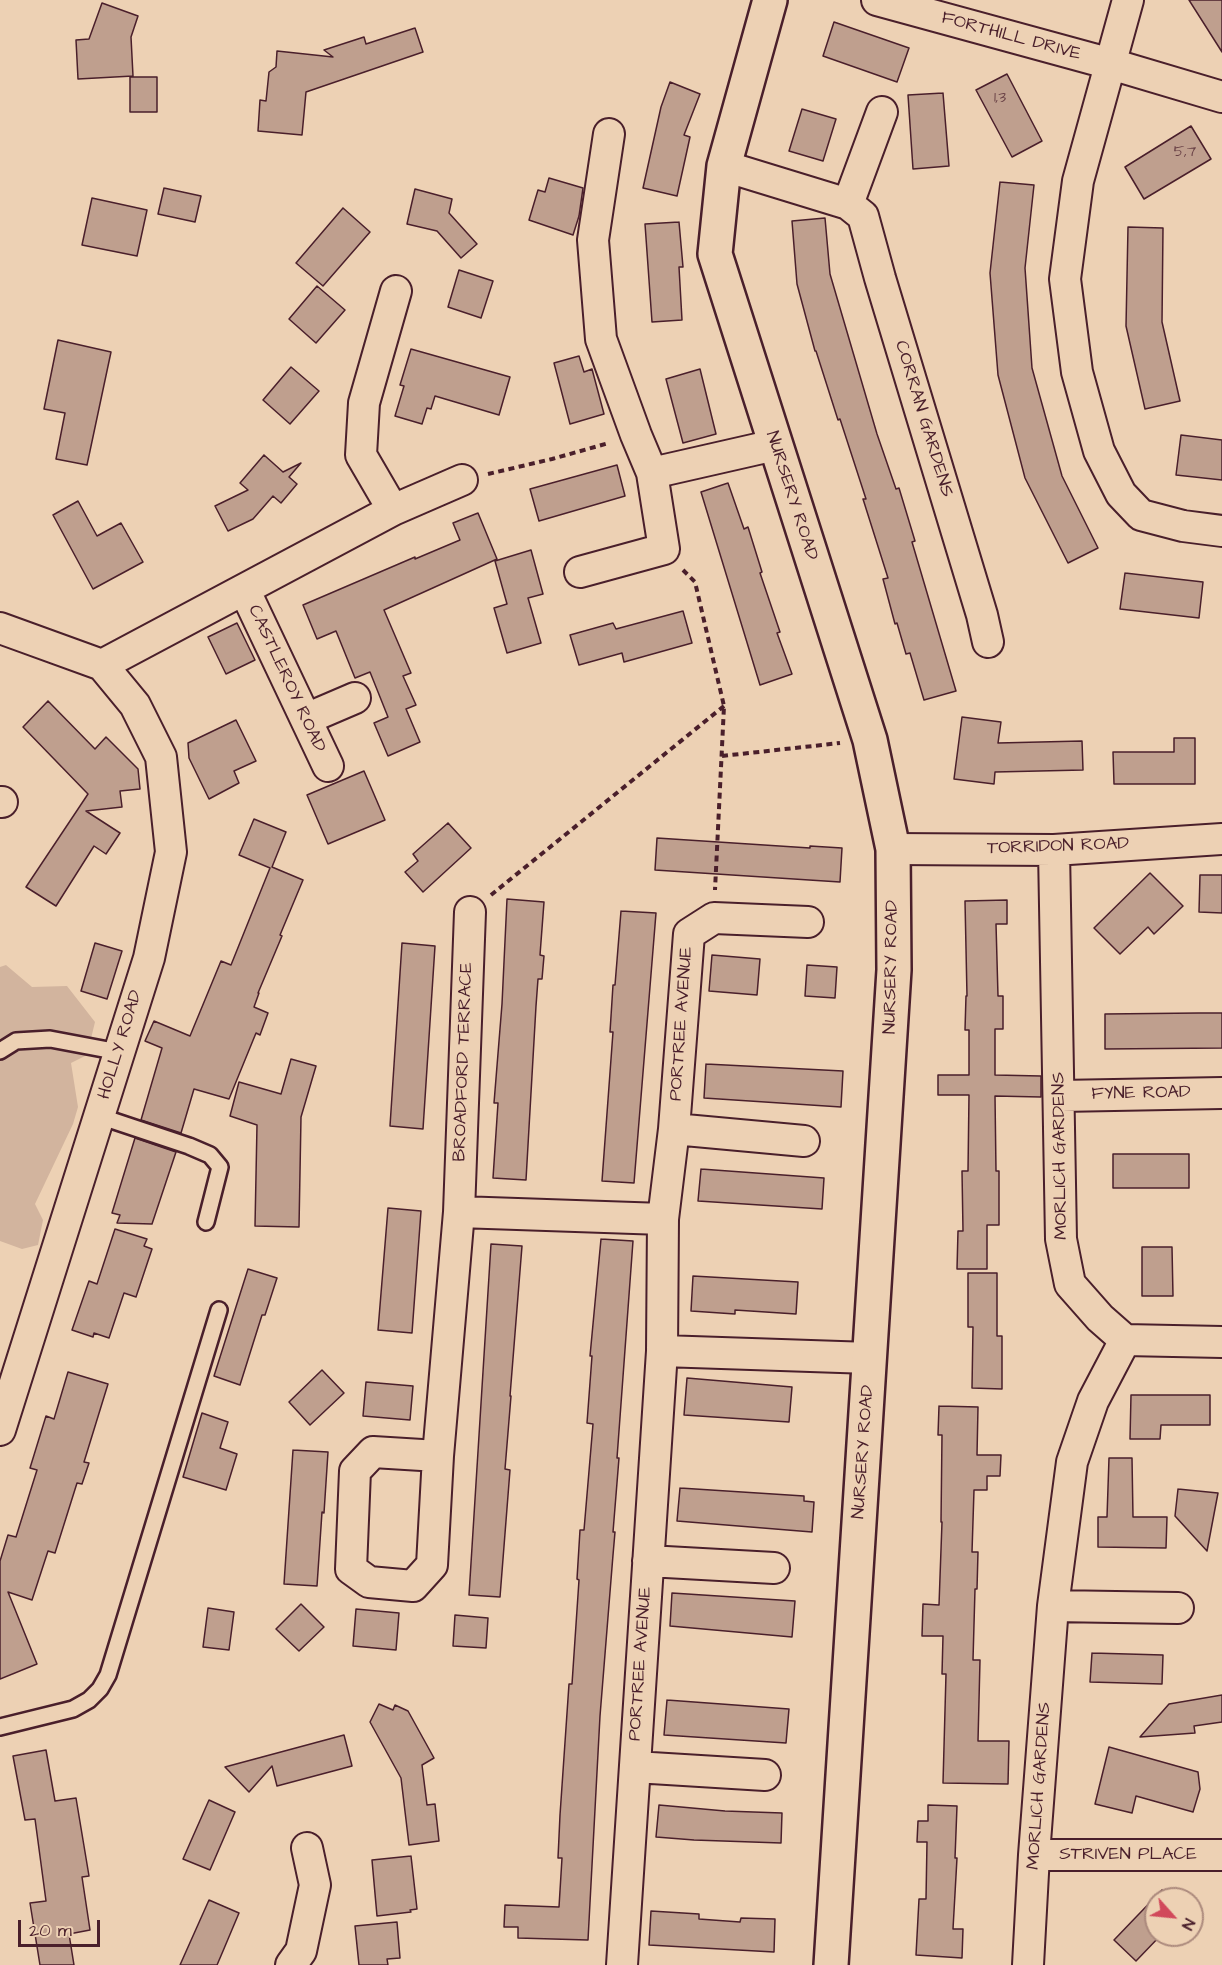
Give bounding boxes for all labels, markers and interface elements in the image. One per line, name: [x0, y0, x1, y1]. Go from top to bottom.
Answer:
street label: FORTHILL DRIVE: [939, 8, 1083, 66]
house number: 1,3: [994, 90, 1006, 108]
house number: 5,7: [1174, 144, 1196, 162]
street label: CORRAN GARDENS: [889, 338, 957, 500]
street label: NURSERY ROAD: [760, 429, 822, 563]
street label: CASTLEROY ROAD: [242, 602, 330, 756]
street label: TORRIDON ROAD: [987, 834, 1129, 860]
street label: NURSERY ROAD: [880, 900, 904, 1034]
street label: PORTREE AVENUE: [666, 946, 698, 1102]
street label: BROADFORD TERRACE: [450, 962, 478, 1162]
street label: HOLLY ROAD: [94, 988, 148, 1102]
street label: MORLICH GARDENS: [1049, 1072, 1073, 1240]
street label: FYNE ROAD: [1091, 1082, 1191, 1106]
street label: NURSERY ROAD: [849, 1384, 879, 1520]
street label: PORTREE AVENUE: [625, 1586, 657, 1742]
street label: MORLICH GARDENS: [1023, 1702, 1057, 1870]
street label: STRIVEN PLACE: [1059, 1844, 1197, 1866]
north arrow: [1144, 1887, 1204, 1947]
scale bar: [21, 1908, 104, 1946]
text: N: [1176, 1915, 1200, 1934]
text: 20 m: [29, 1918, 72, 1943]

